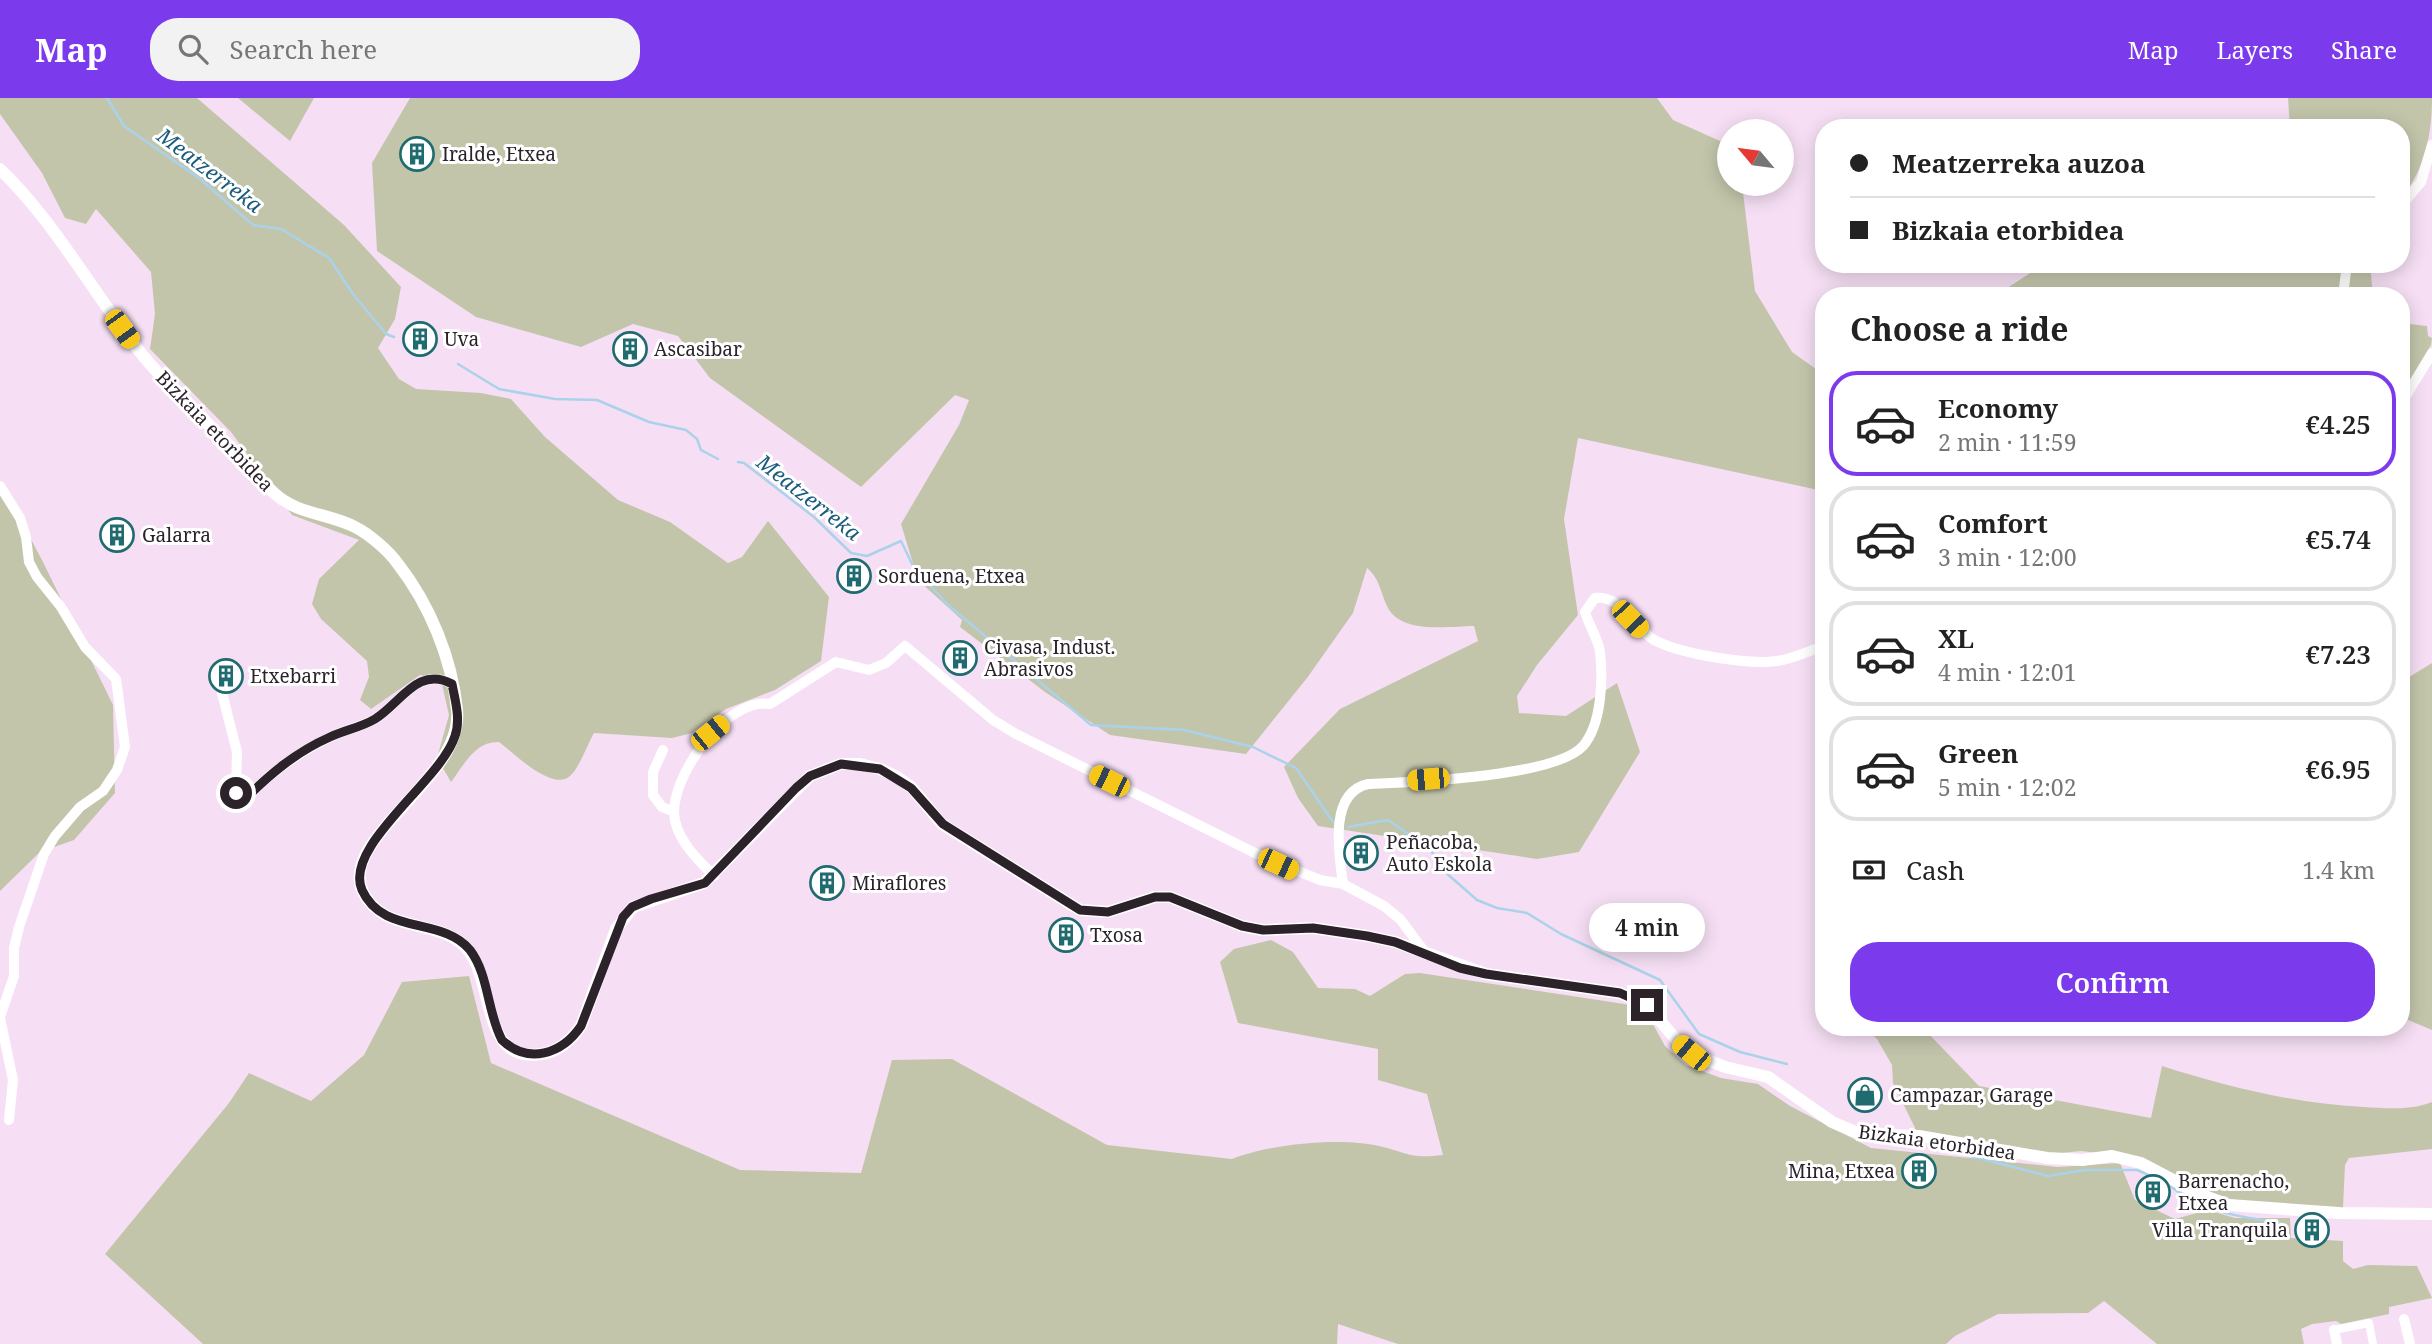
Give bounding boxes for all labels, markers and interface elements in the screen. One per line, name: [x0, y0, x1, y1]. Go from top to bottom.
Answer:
search box: [150, 18, 640, 81]
text: Map: [35, 27, 108, 72]
icon: search: [174, 30, 212, 68]
text: Search here: [230, 31, 377, 67]
text: Map: [2128, 33, 2179, 66]
text: Layers: [2217, 33, 2293, 66]
text: Share: [2331, 33, 2397, 66]
north arrow: [1717, 119, 1794, 196]
map controls: [1717, 119, 1794, 196]
water label: Meatzerreka: [151, 121, 269, 219]
building icon: Iralde, Etxea: [398, 135, 436, 173]
place label: Iralde, Etxea: [442, 141, 556, 167]
text: Meatzerreka auzoa: [1892, 145, 2146, 181]
text: Bizkaia etorbidea: [1892, 212, 2124, 248]
car: [102, 306, 143, 352]
text: Choose a ride: [1850, 307, 2069, 350]
building icon: Uva: [401, 320, 439, 358]
place label: Uva: [444, 326, 479, 352]
building icon: Ascasibar: [611, 330, 649, 368]
place label: Ascasibar: [654, 336, 742, 362]
street label: Bizkaia etorbidea: [150, 365, 280, 497]
text: Economy: [1938, 390, 2058, 426]
icon: car: [1854, 392, 1917, 455]
text: €4.25: [2305, 406, 2371, 442]
text: 2 min · 11:59: [1938, 426, 2076, 458]
water label: Meatzerreka: [750, 447, 867, 547]
text: Comfort: [1938, 505, 2048, 541]
icon: car: [1854, 507, 1917, 570]
building icon: Galarra: [98, 516, 136, 554]
text: €5.74: [2305, 521, 2371, 557]
place label: Galarra: [142, 522, 211, 548]
text: 3 min · 12:00: [1938, 541, 2076, 573]
building icon: Sorduena, Etxea: [835, 557, 873, 595]
place label: Sorduena, Etxea: [878, 563, 1025, 589]
car: [1608, 597, 1653, 641]
text: XL: [1938, 620, 1974, 656]
icon: car: [1854, 622, 1917, 685]
place label: Civasa, Indust. Abrasivos: [984, 634, 1115, 682]
text: €7.23: [2305, 636, 2371, 672]
building icon: Civasa, Indust. Abrasivos: [941, 639, 979, 677]
text: 4 min · 12:01: [1938, 656, 2076, 688]
building icon: Etxebarri: [207, 657, 245, 695]
place label: Etxebarri: [250, 663, 336, 689]
car: [688, 712, 733, 754]
text: Green: [1938, 735, 2019, 771]
icon: car: [1854, 737, 1917, 800]
text: €6.95: [2305, 751, 2371, 787]
car: [1086, 762, 1133, 800]
car: [1407, 767, 1450, 791]
text: 5 min · 12:02: [1938, 771, 2076, 803]
route start: [220, 777, 252, 809]
place label: Peñacoba, Auto Eskola: [1386, 829, 1492, 877]
building icon: Peñacoba, Auto Eskola: [1342, 834, 1380, 872]
car: [1255, 846, 1302, 882]
icon: cash: [1850, 851, 1888, 889]
text: Cash: [1906, 852, 1965, 888]
text: 1.4 km: [2302, 854, 2375, 886]
building icon: Miraflores: [808, 864, 846, 902]
place label: Miraflores: [852, 870, 946, 896]
callout: 4 min: [1589, 904, 1705, 953]
text: 4 min: [1615, 911, 1679, 943]
building icon: Txosa: [1047, 916, 1085, 954]
place label: Txosa: [1090, 922, 1143, 948]
button: Confirm: [1850, 942, 2375, 1022]
route end: [1631, 989, 1663, 1021]
car: [1669, 1032, 1714, 1074]
shop icon: Campazar, Garage: [1846, 1076, 1884, 1114]
place label: Campazar, Garage: [1890, 1082, 2053, 1108]
street label: Bizkaia etorbidea: [1857, 1118, 2017, 1166]
building icon: Mina, Etxea: [1900, 1152, 1938, 1190]
place label: Mina, Etxea: [1788, 1158, 1895, 1184]
place label: Barrenacho, Etxea: [2178, 1168, 2289, 1216]
building icon: Barrenacho, Etxea: [2134, 1173, 2172, 1211]
building icon: Villa Tranquila: [2293, 1211, 2331, 1249]
place label: Villa Tranquila: [2152, 1217, 2288, 1243]

